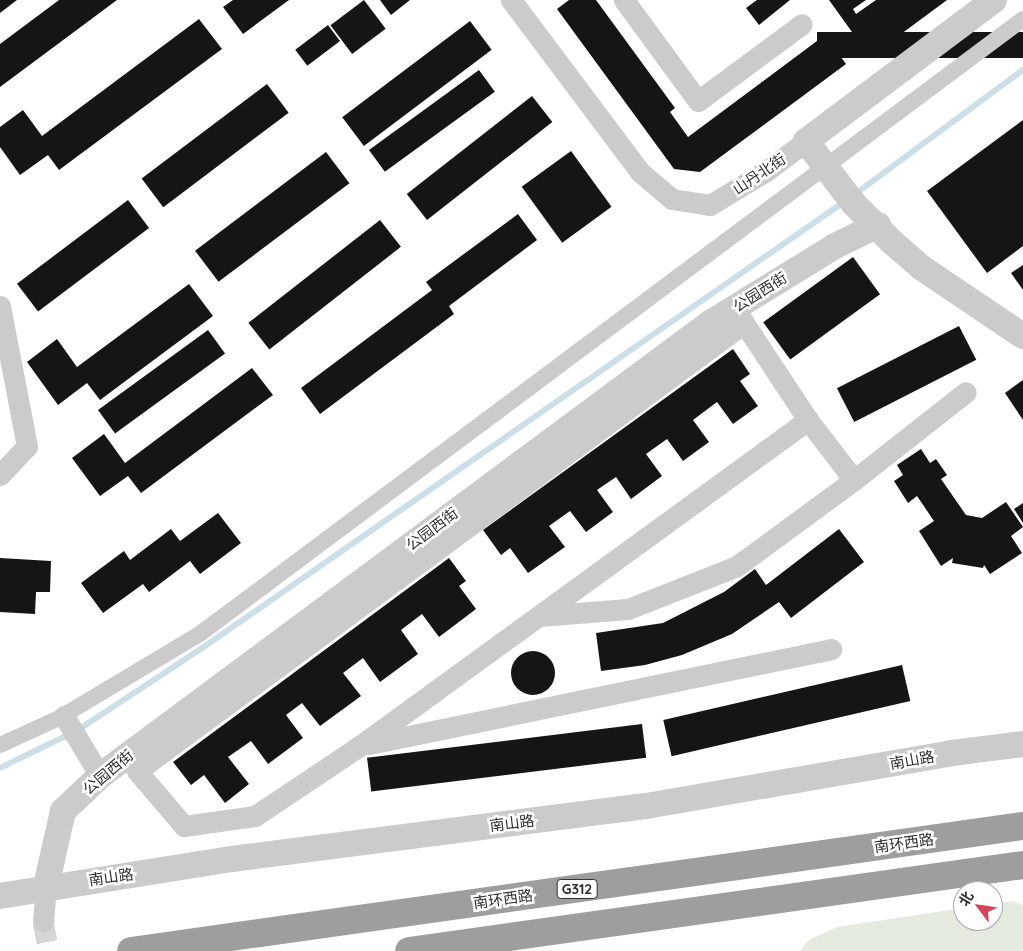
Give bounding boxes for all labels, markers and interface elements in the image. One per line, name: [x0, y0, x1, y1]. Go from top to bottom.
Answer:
street label: 山丹北街: [729, 150, 789, 198]
street label: 公园西街: [730, 268, 790, 316]
street label: 公园西街: [403, 504, 461, 554]
street label: 公园西街: [79, 746, 137, 798]
street label: 南山路: [888, 747, 936, 773]
street label: 南山路: [489, 811, 535, 835]
street label: 南环西路: [873, 830, 935, 856]
street label: 南山路: [87, 865, 135, 889]
road number: G312: [556, 878, 598, 901]
north arrow: [953, 881, 1003, 931]
street label: 南环西路: [472, 886, 534, 912]
text: 北: [955, 888, 977, 909]

